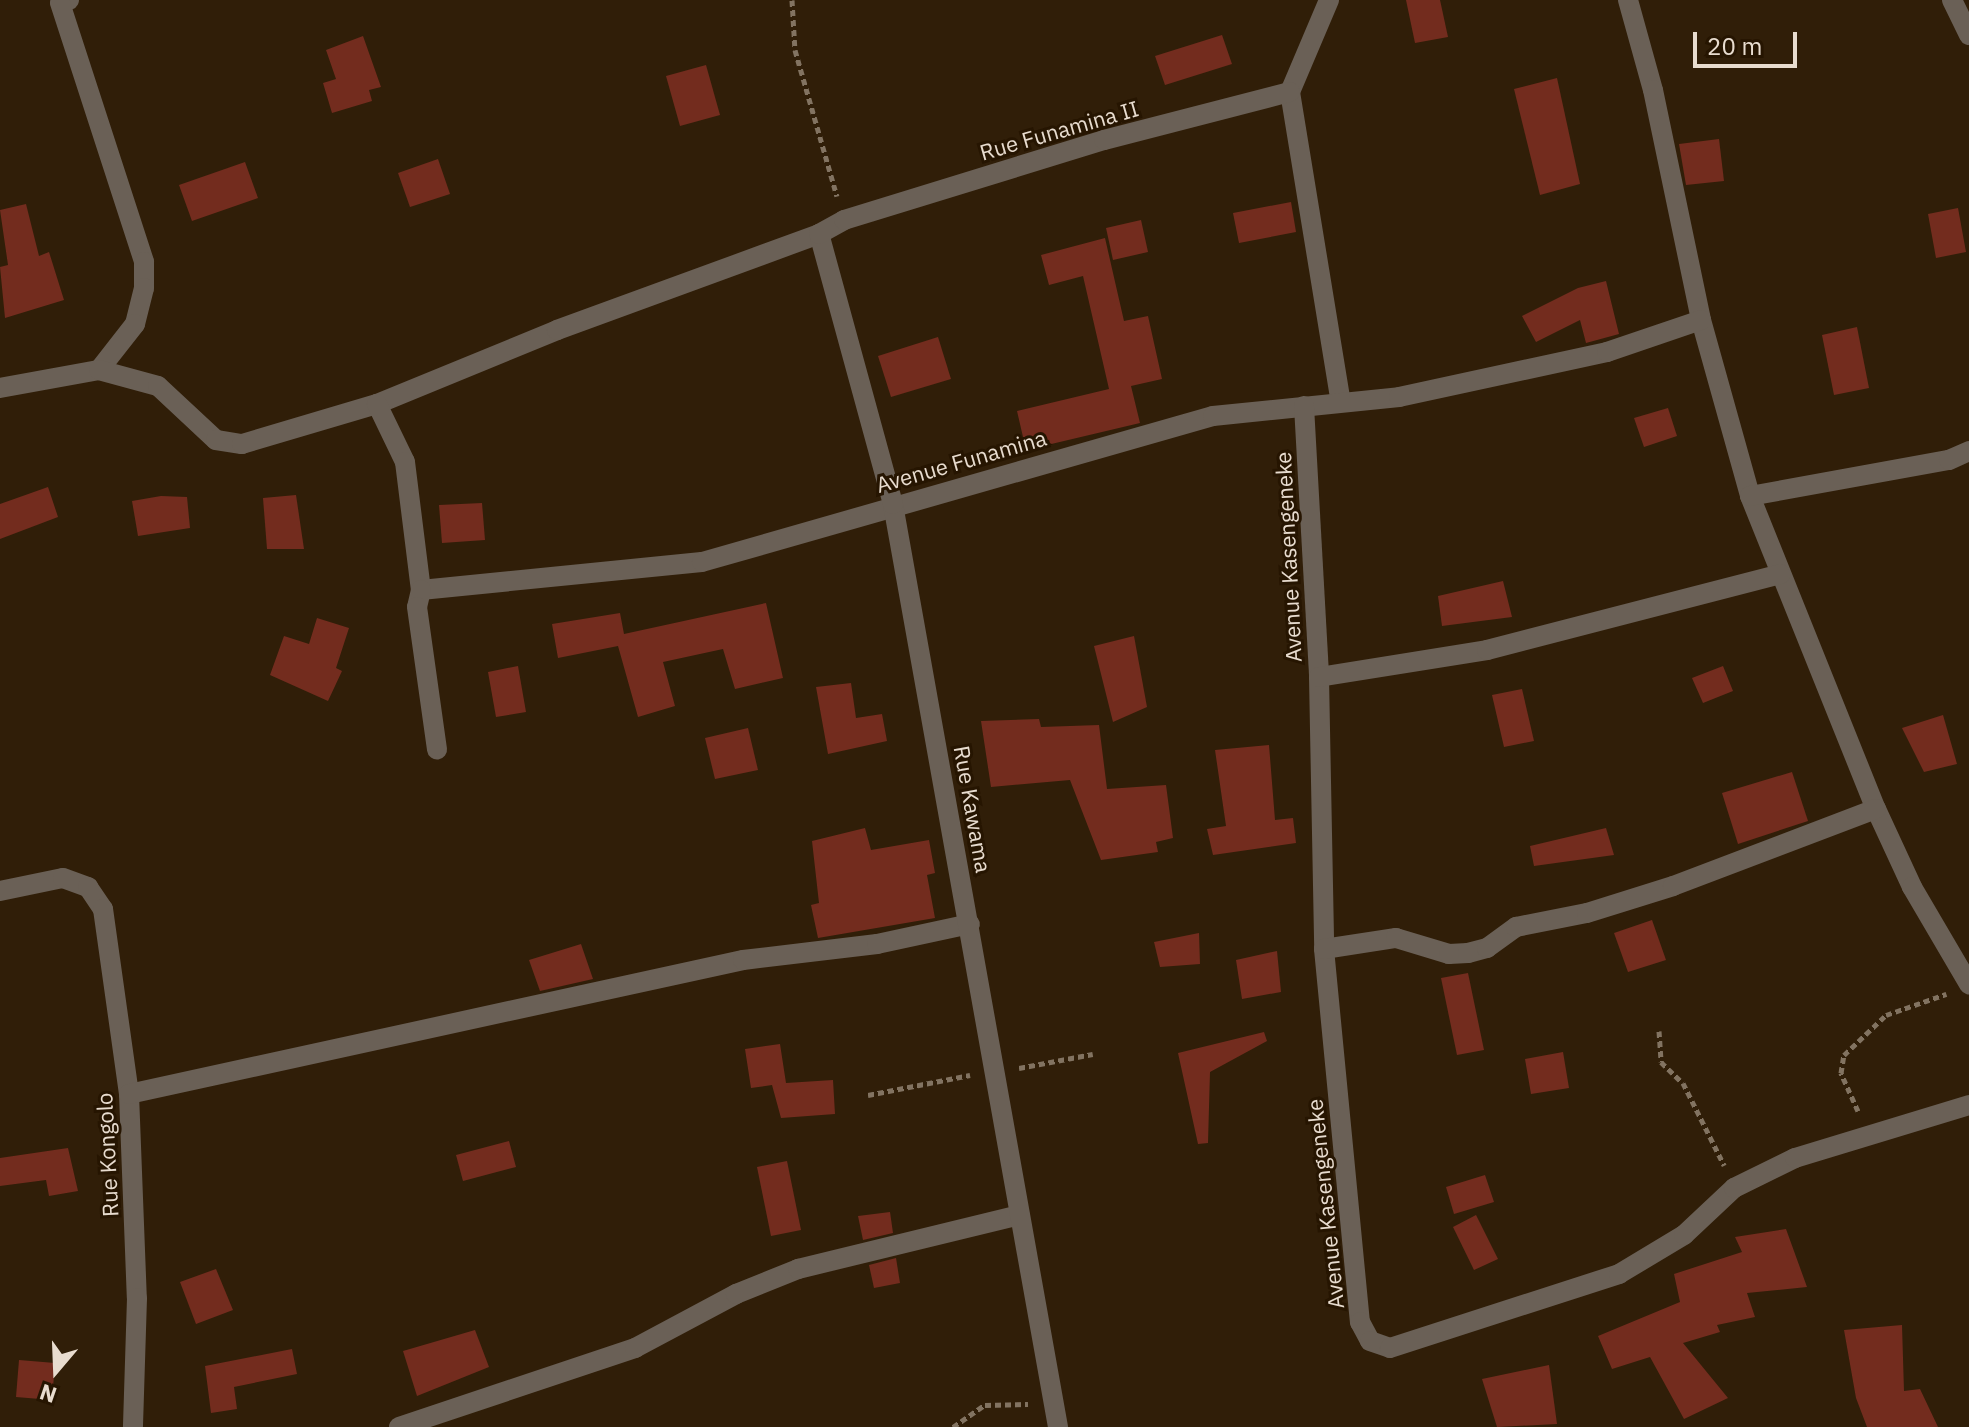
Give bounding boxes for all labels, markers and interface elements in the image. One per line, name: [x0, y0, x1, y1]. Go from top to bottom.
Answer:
scale bar: [1697, 16, 1801, 66]
text: 20 m: [1707, 30, 1762, 62]
street label: Rue Funamina II: [977, 95, 1141, 165]
street label: Avenue Funamina: [873, 424, 1049, 498]
street label: Avenue Kasengeneke: [1269, 451, 1307, 663]
street label: Rue Kawama: [949, 743, 997, 875]
street label: Rue Kongolo: [91, 1092, 123, 1218]
street label: Avenue Kasengeneke: [1301, 1098, 1349, 1310]
north arrow: [16, 1331, 96, 1411]
text: N: [36, 1378, 60, 1410]

